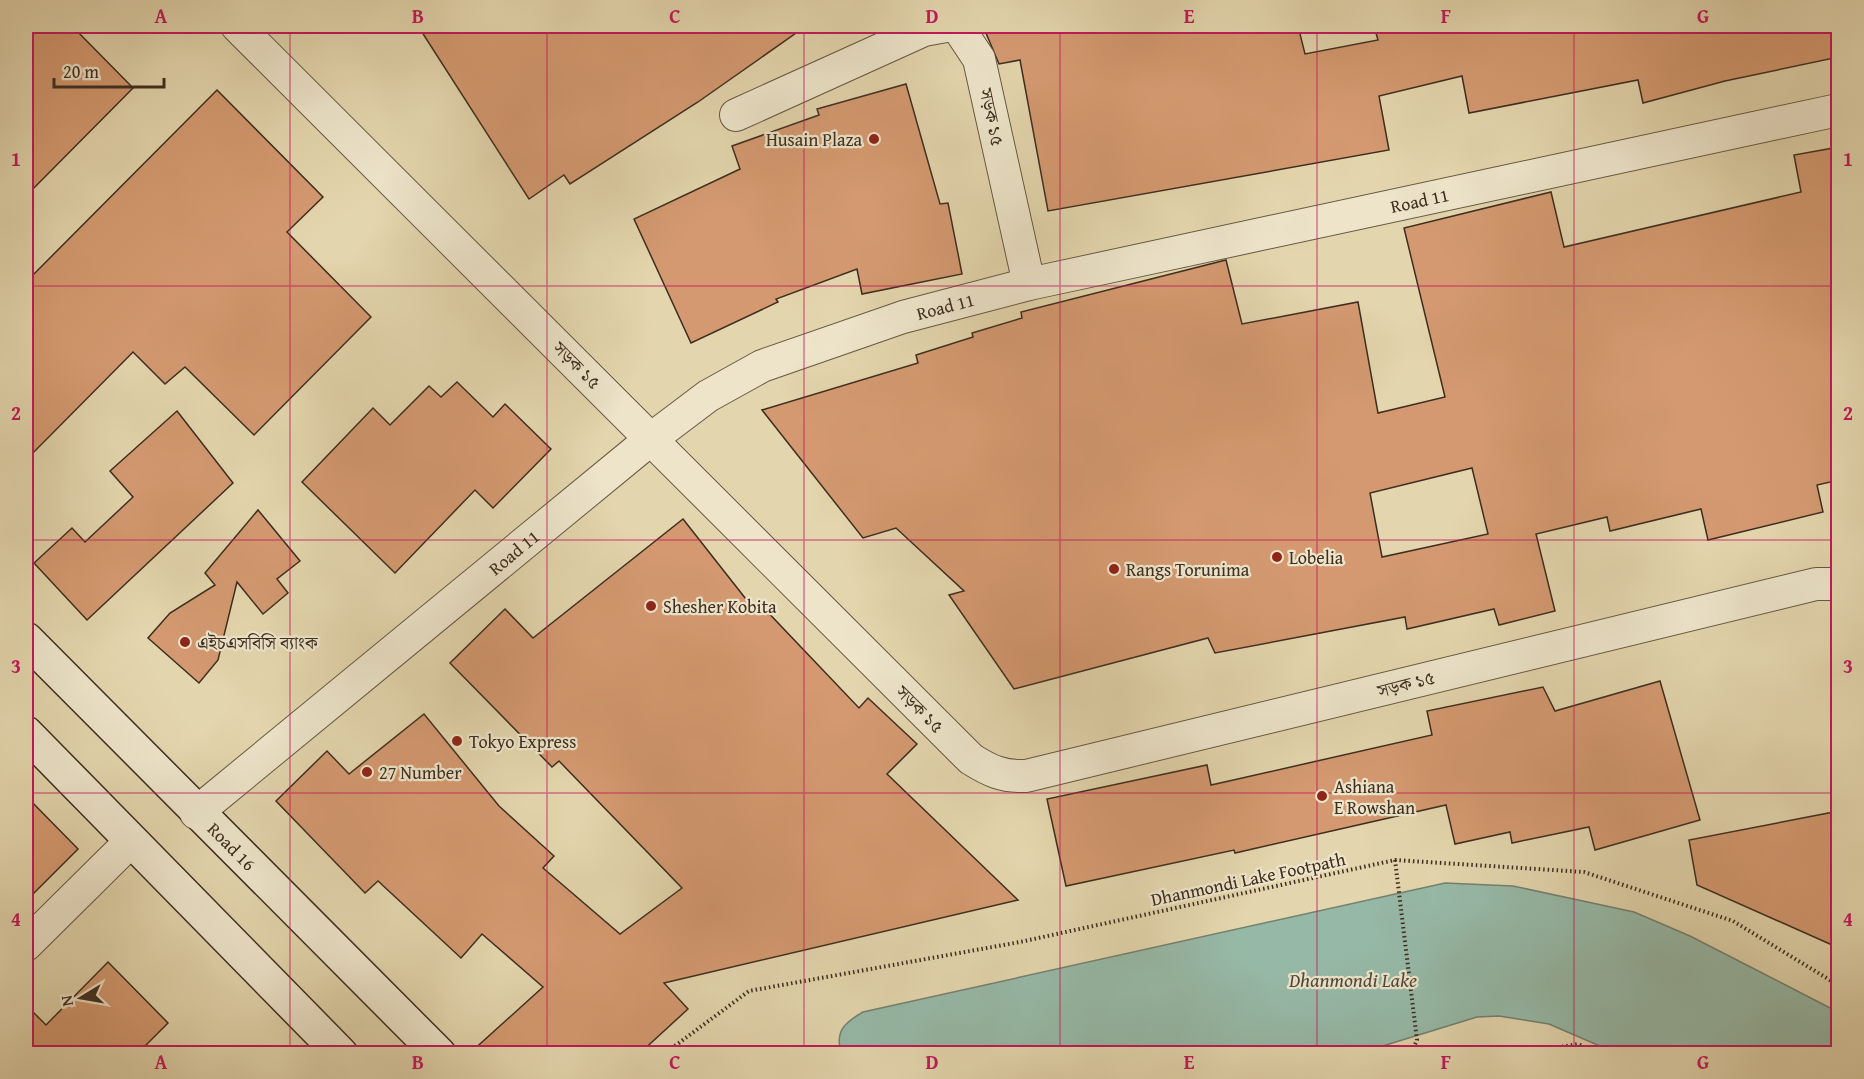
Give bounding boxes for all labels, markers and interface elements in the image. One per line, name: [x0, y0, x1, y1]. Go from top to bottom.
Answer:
text: A: [155, 1, 168, 30]
text: B: [412, 1, 424, 30]
text: C: [669, 1, 681, 30]
text: D: [925, 1, 939, 30]
text: E: [1184, 1, 1195, 30]
text: F: [1441, 1, 1451, 30]
text: G: [1697, 1, 1709, 30]
scale bar: [54, 51, 164, 89]
text: 20 m: [63, 58, 99, 85]
street label: সড়ক ১৫: [973, 85, 1011, 148]
place label: Husain Plaza: [766, 126, 862, 153]
marker: Husain Plaza: [867, 132, 881, 146]
text: 1: [11, 144, 21, 173]
text: 1: [1843, 144, 1853, 173]
street label: Road 11: [1388, 181, 1451, 219]
street label: Road 11: [913, 285, 977, 326]
street label: সড়ক ১৫: [546, 334, 607, 395]
text: 2: [11, 398, 21, 427]
text: 2: [1843, 398, 1853, 427]
street label: Road 11: [482, 523, 545, 581]
place label: Lobelia: [1289, 544, 1344, 571]
marker: Lobelia: [1270, 550, 1284, 564]
place label: Rangs Torunima: [1126, 556, 1250, 583]
marker: Rangs Torunima: [1107, 562, 1121, 576]
place label: Shesher Kobita: [663, 593, 777, 620]
marker: Shesher Kobita: [644, 599, 658, 613]
place label: এইচএসবিসি ব্যাংক: [197, 629, 319, 656]
marker: এইচএসবিসি ব্যাংক: [178, 635, 192, 649]
text: 3: [11, 651, 21, 680]
text: 3: [1843, 651, 1853, 680]
street label: সড়ক ১৫: [1373, 664, 1438, 704]
street label: সড়ক ১৫: [889, 678, 950, 739]
place label: Tokyo Express: [469, 728, 576, 755]
marker: Tokyo Express: [450, 734, 464, 748]
place label: 27 Number: [379, 759, 462, 786]
marker: 27 Number: [360, 765, 374, 779]
place label: Ashiana E Rowshan: [1334, 773, 1415, 821]
marker: Ashiana E Rowshan: [1315, 789, 1329, 803]
street label: Road 16: [202, 816, 262, 876]
street label: Dhanmondi Lake Footpath: [1148, 845, 1348, 913]
text: 4: [11, 904, 21, 933]
text: 4: [1843, 904, 1853, 933]
water label: Dhanmondi Lake: [1288, 965, 1417, 994]
north arrow: [51, 968, 111, 1028]
text: N: [53, 993, 79, 1008]
text: A: [155, 1047, 168, 1076]
text: B: [412, 1047, 424, 1076]
text: C: [669, 1047, 681, 1076]
text: D: [925, 1047, 939, 1076]
text: E: [1184, 1047, 1195, 1076]
text: F: [1441, 1047, 1451, 1076]
text: G: [1697, 1047, 1709, 1076]

